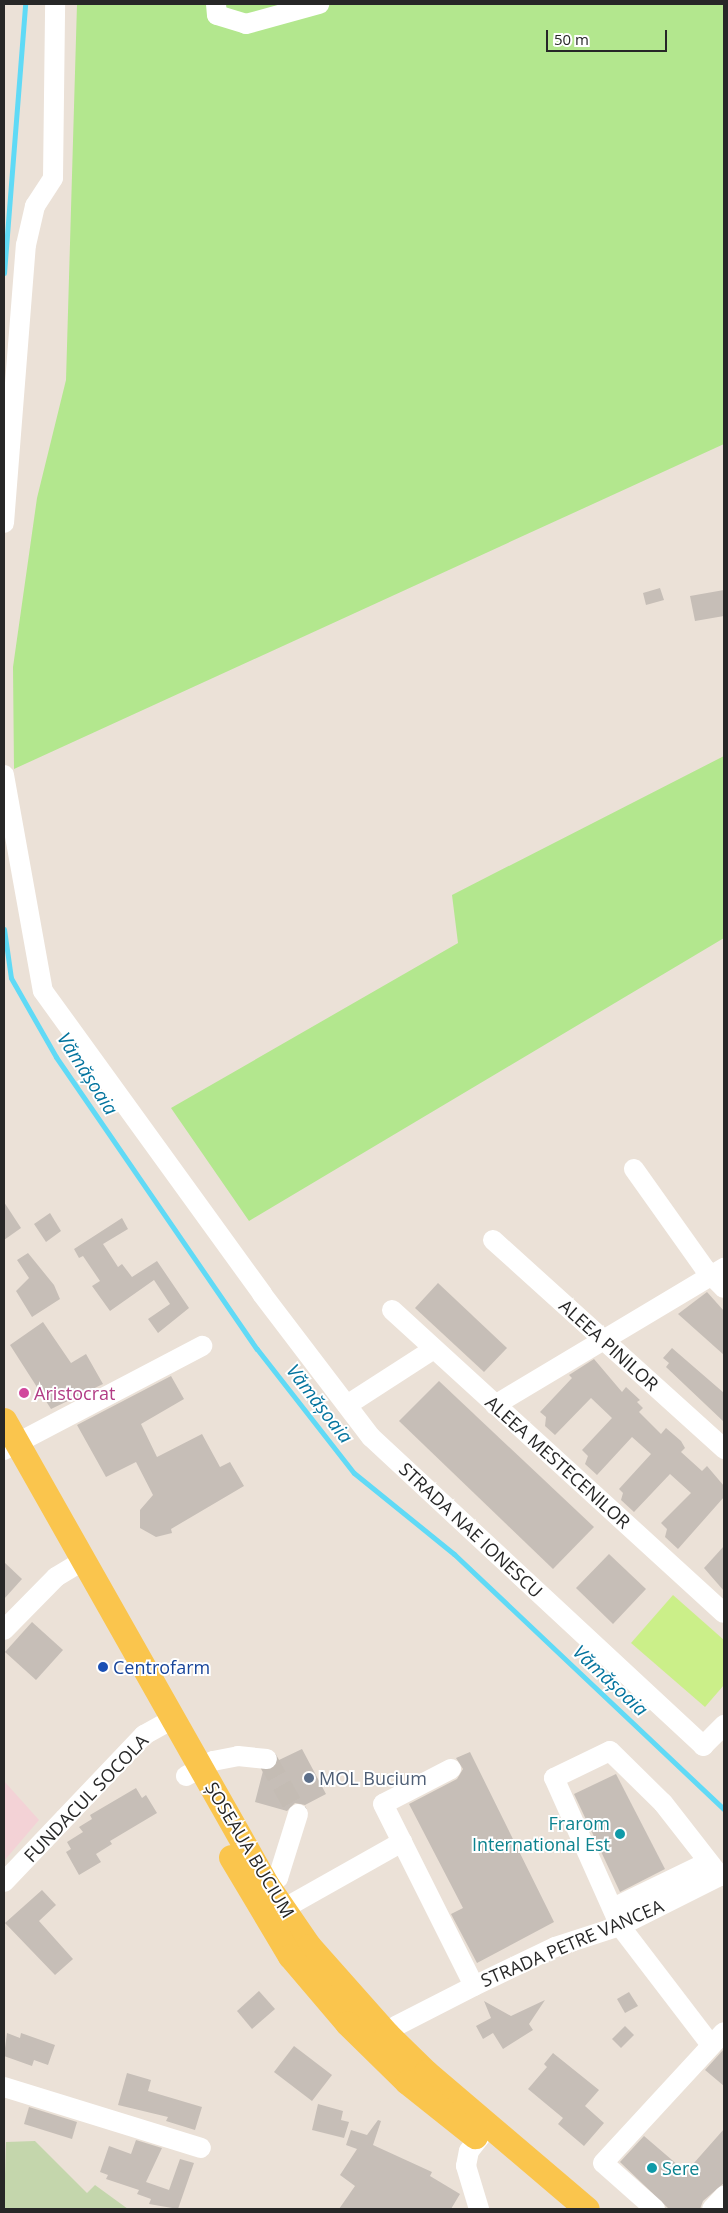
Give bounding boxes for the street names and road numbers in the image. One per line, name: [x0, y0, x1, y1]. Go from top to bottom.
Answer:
street label: ALEEA PINILOR: [555, 1295, 663, 1395]
street label: ALEEA MESTECENILOR: [481, 1391, 635, 1533]
street label: STRADA NAE IONESCU: [395, 1458, 547, 1602]
street label: FUNDACUL SOCOLA: [20, 1730, 152, 1866]
street label: ȘOSEAUA BUCIUM: [201, 1778, 299, 1922]
street label: STRADA PETRE VANCEA: [477, 1895, 667, 1991]

